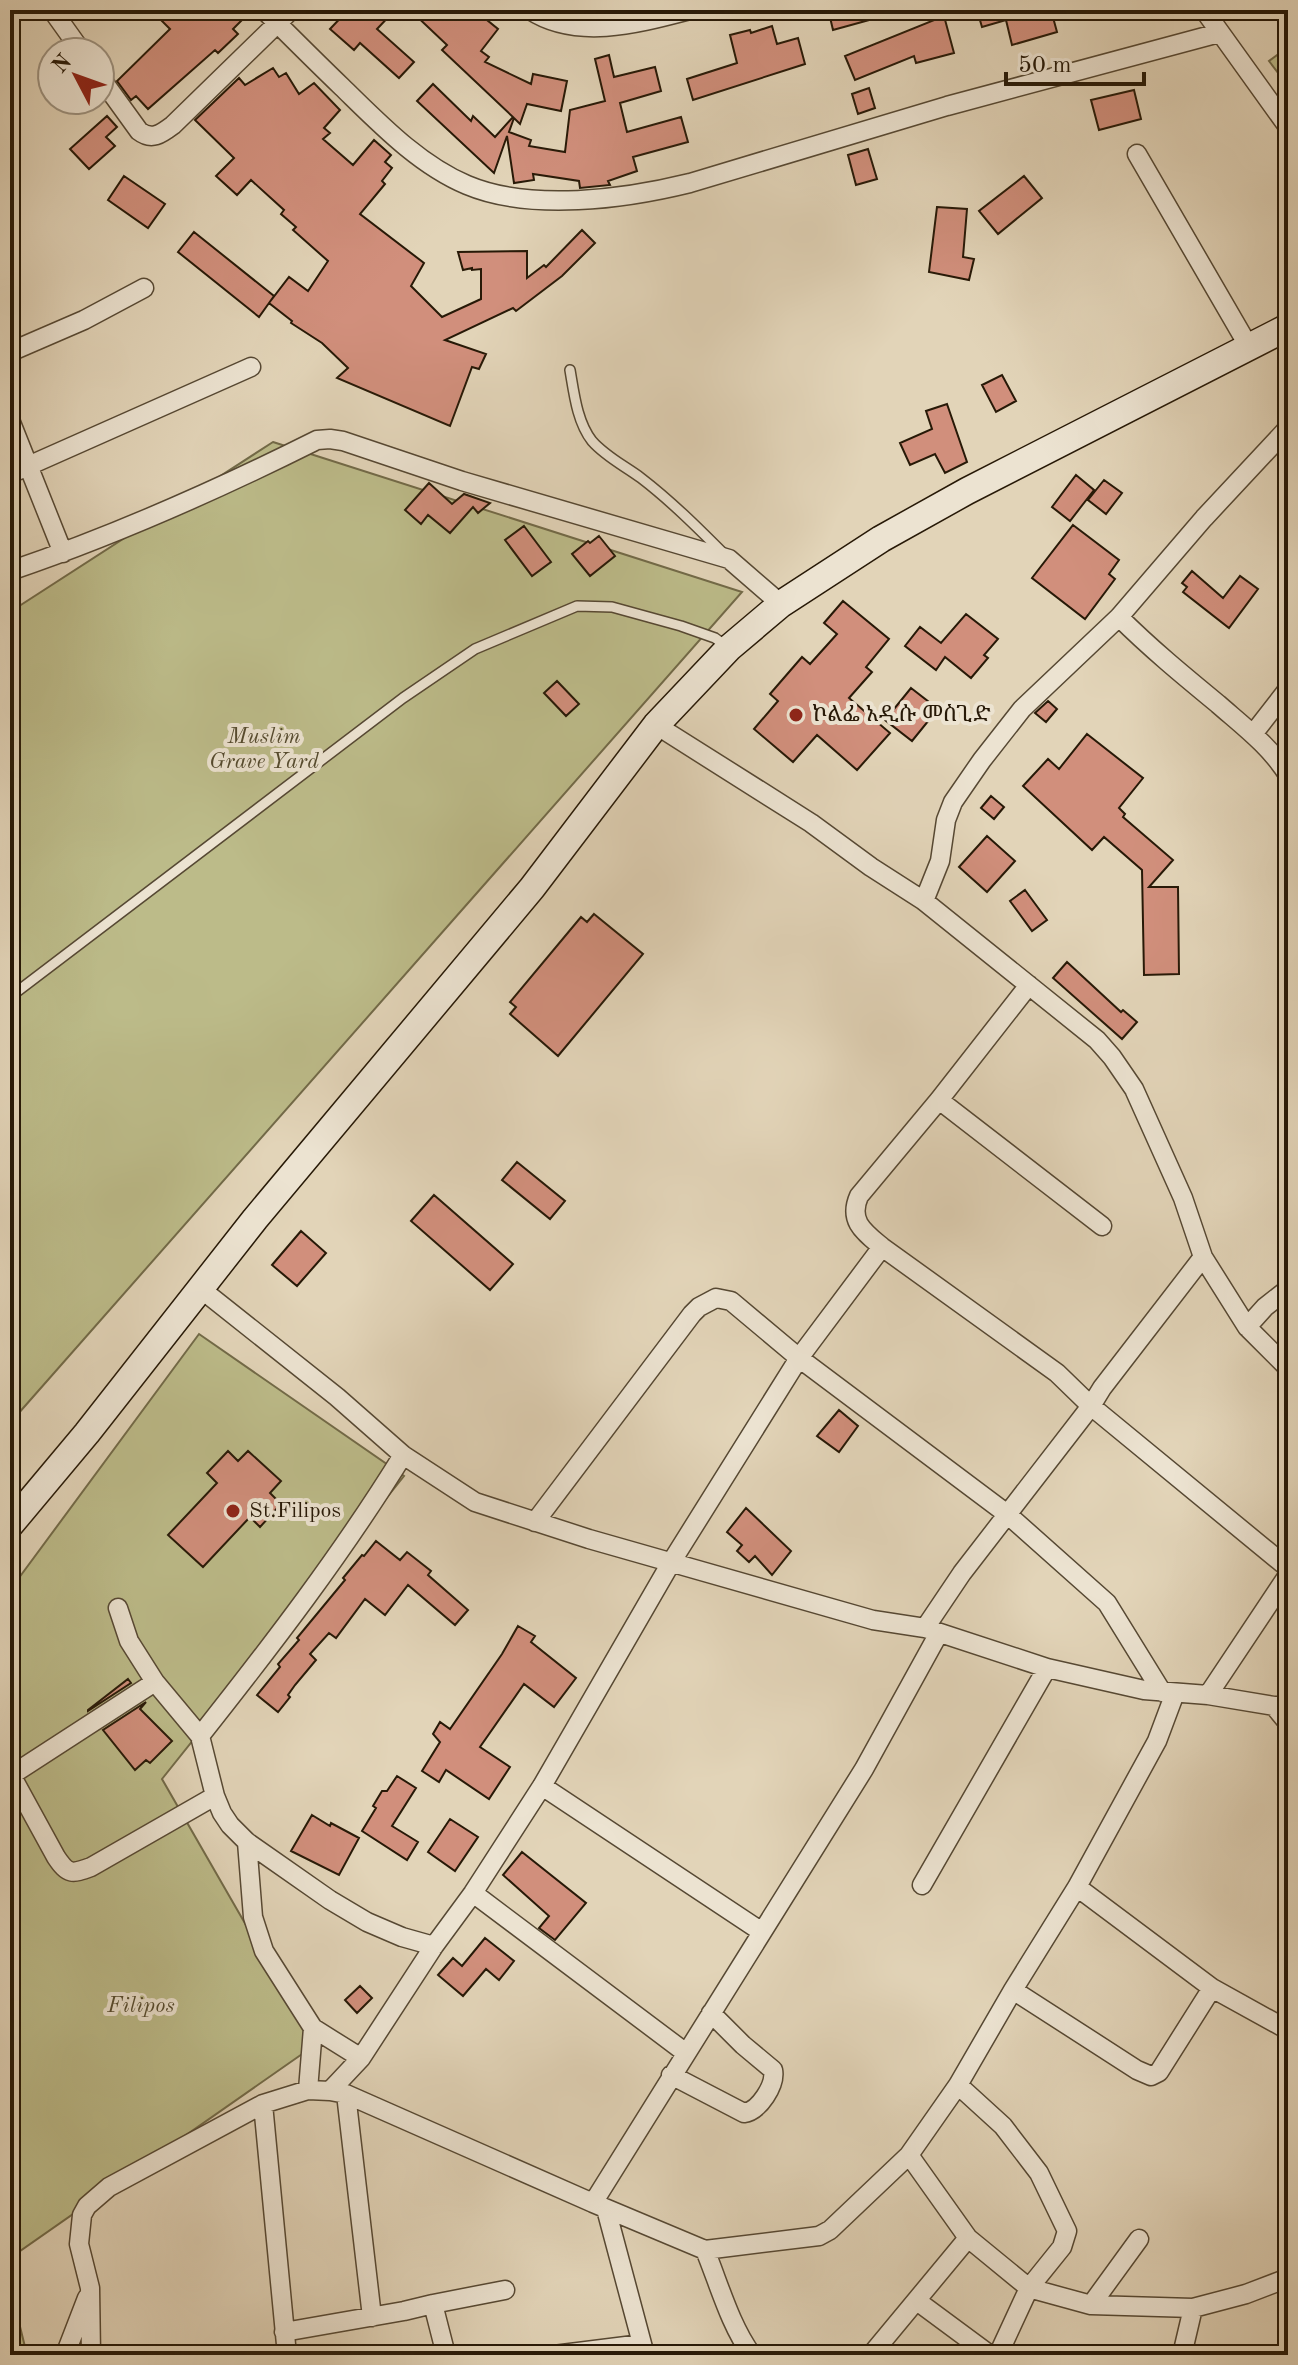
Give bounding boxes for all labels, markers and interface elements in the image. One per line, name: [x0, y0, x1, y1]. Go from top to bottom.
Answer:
north arrow: [36, 36, 116, 116]
scale bar: [1006, 36, 1144, 86]
text: N: [49, 50, 76, 78]
text: 50 m: [1018, 54, 1072, 78]
place label: ኮልፌ አዲሱ መስጊድ: [812, 703, 991, 726]
marker: ኮልፌ አዲሱ መስጊድ: [787, 706, 805, 724]
park label: Muslim Grave Yard: [209, 726, 319, 773]
place label: St.Filipos: [249, 1500, 341, 1522]
marker: St.Filipos: [224, 1502, 242, 1520]
park label: Filipos: [106, 1995, 175, 2017]

